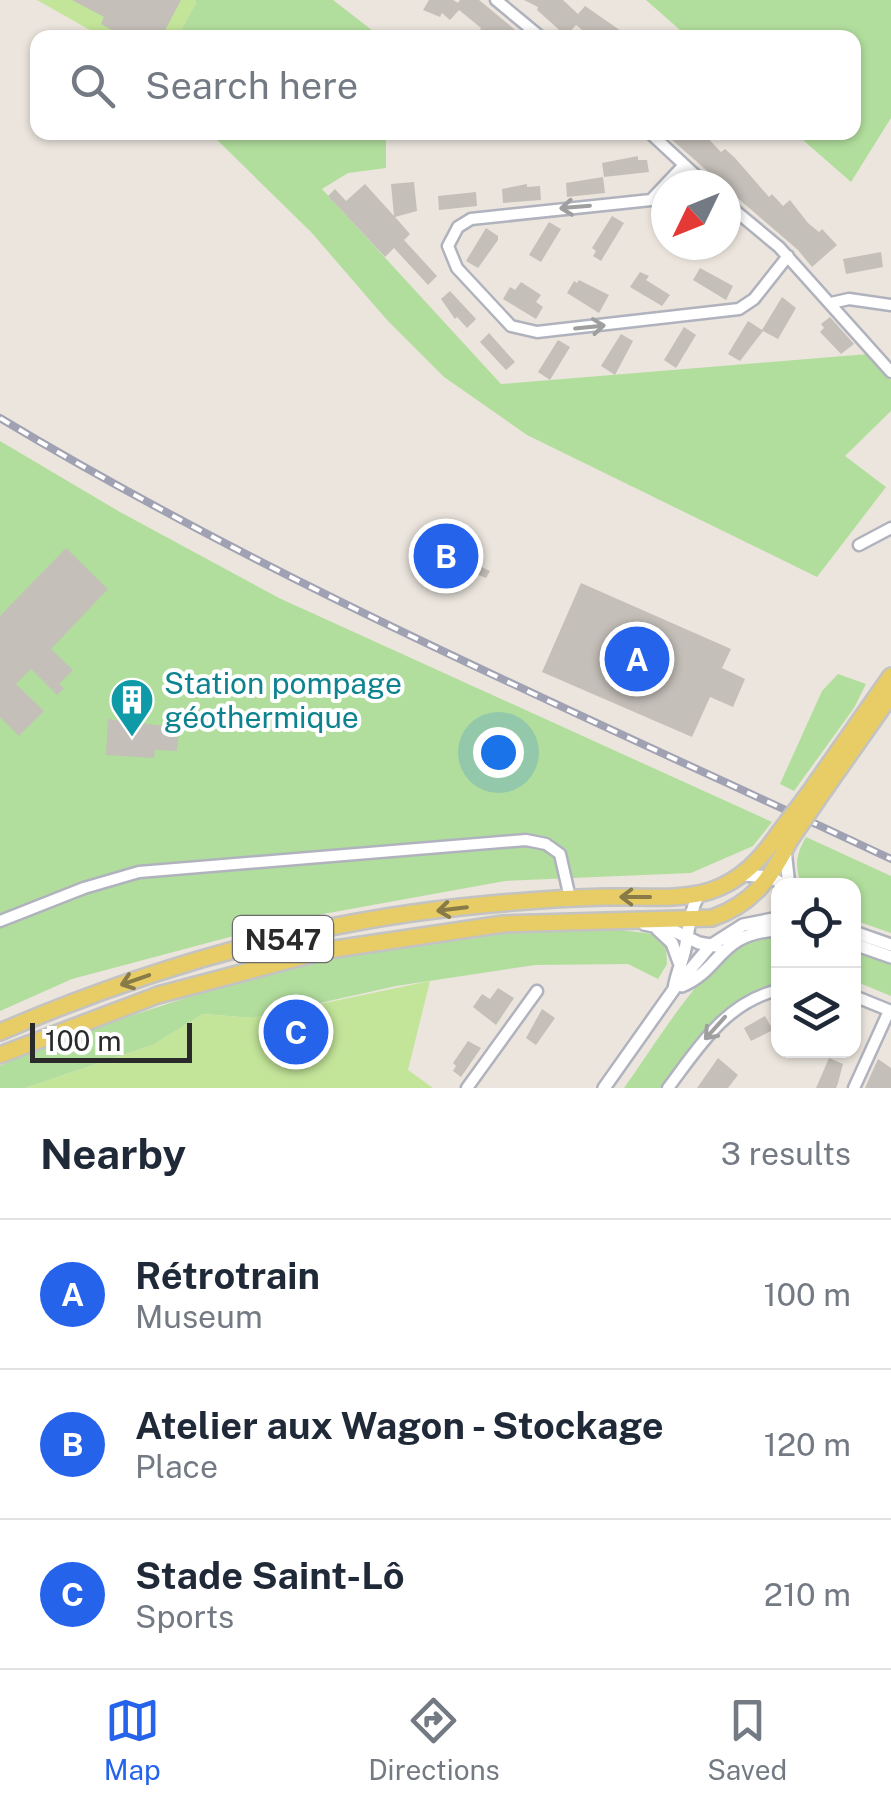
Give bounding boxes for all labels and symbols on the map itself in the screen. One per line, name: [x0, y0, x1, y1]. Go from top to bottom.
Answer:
north arrow: [651, 170, 741, 260]
one-way arrow: [560, 198, 592, 217]
one-way arrow: [573, 317, 605, 336]
pin: B: [414, 518, 478, 594]
pin: A: [604, 622, 670, 696]
place label: Station pompage géothermique: [164, 665, 402, 735]
building icon: Station pompage géothermique: [109, 677, 155, 738]
your location: [473, 727, 524, 778]
one-way arrow: [619, 888, 652, 906]
one-way arrow: [436, 900, 468, 919]
road number: N547: [233, 916, 333, 962]
one-way arrow: [120, 973, 152, 991]
pin: C: [264, 994, 328, 1070]
one-way arrow: [704, 1015, 727, 1040]
scale bar: [30, 1018, 192, 1062]

